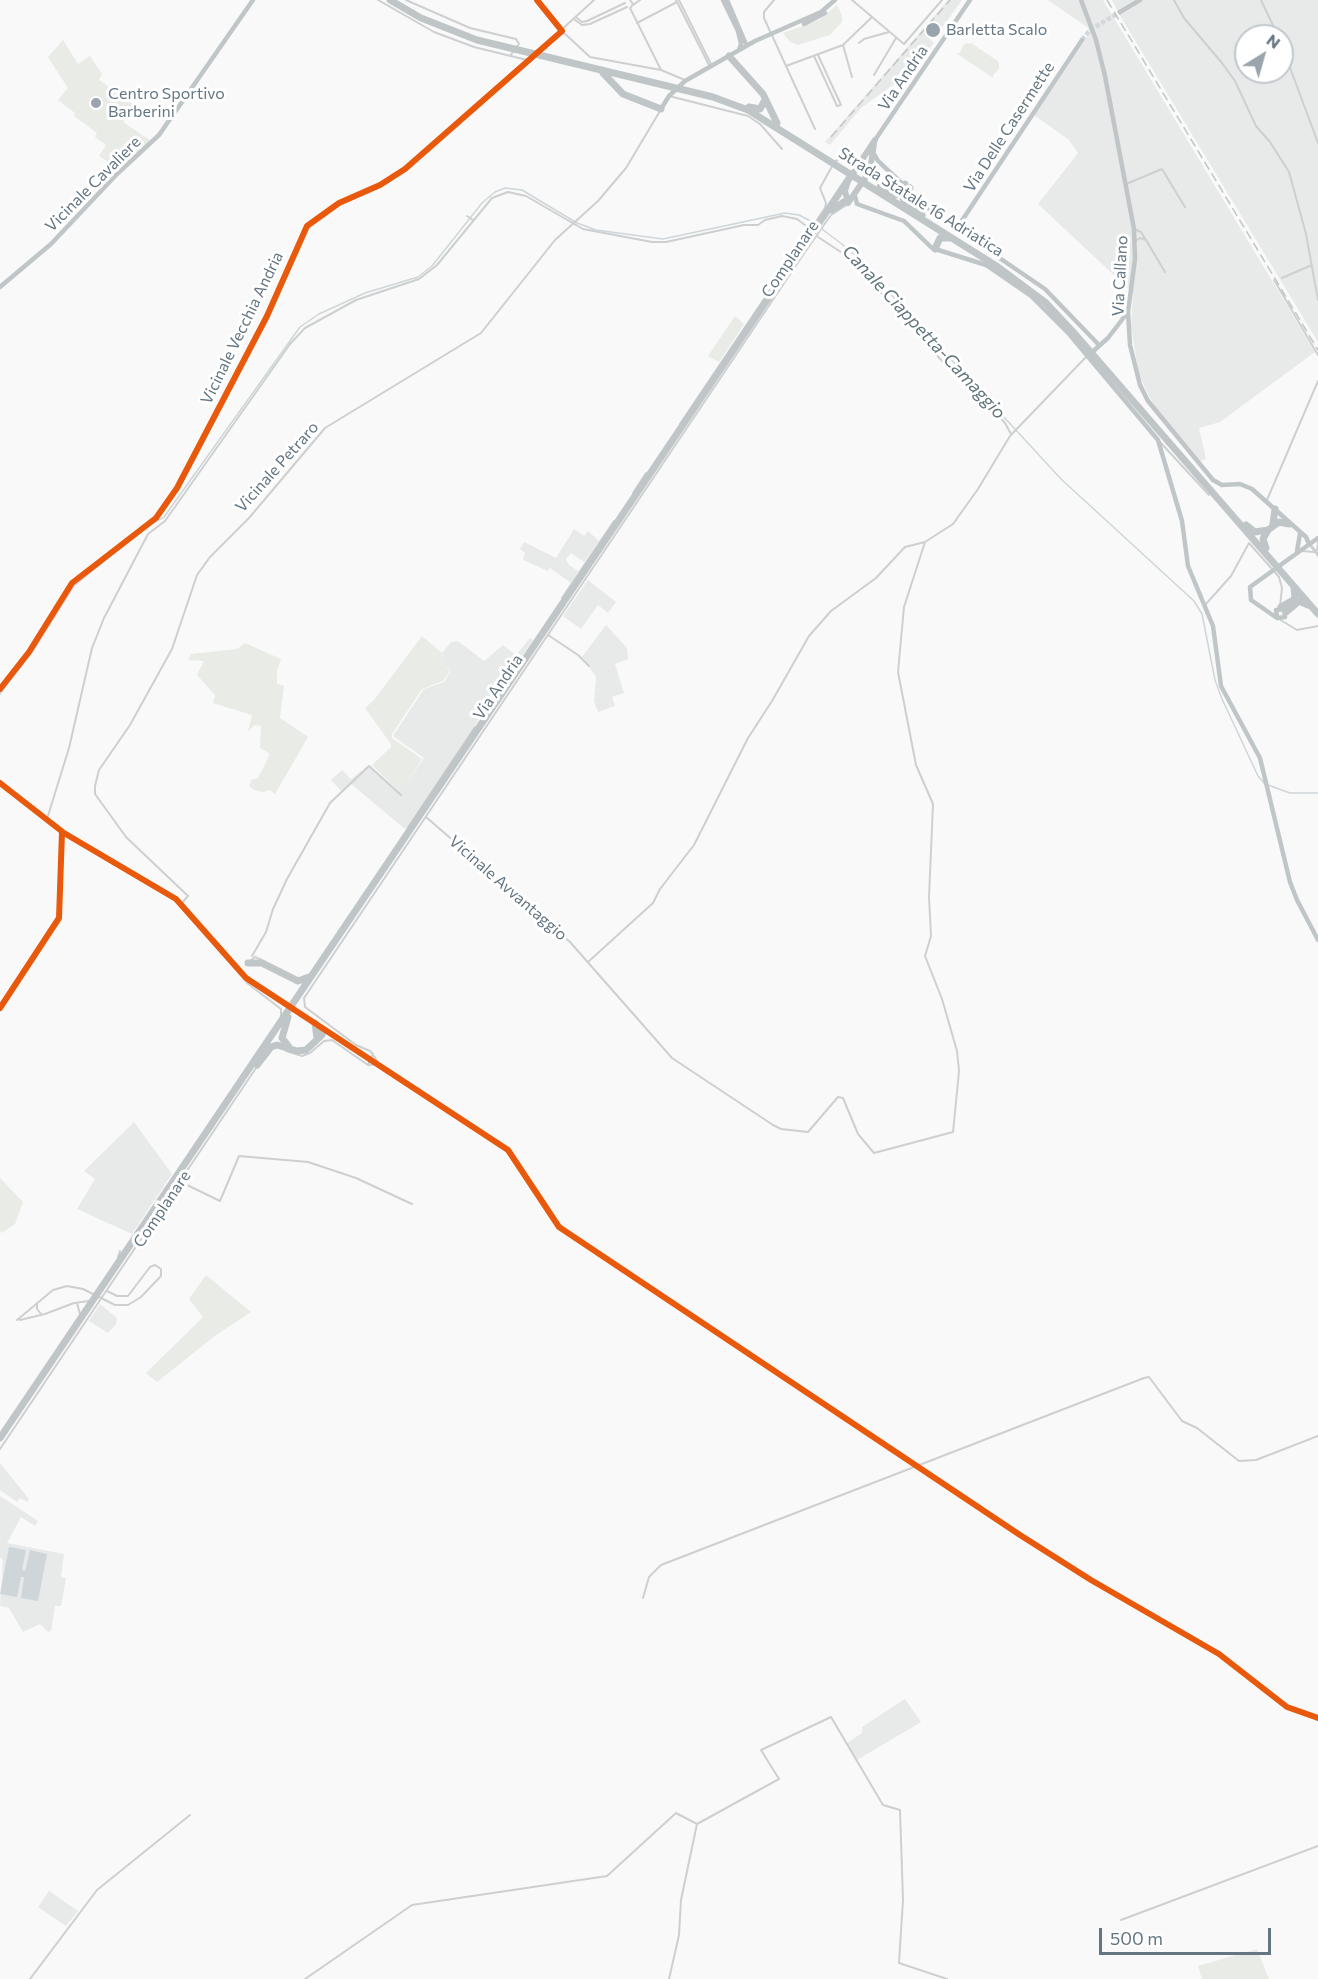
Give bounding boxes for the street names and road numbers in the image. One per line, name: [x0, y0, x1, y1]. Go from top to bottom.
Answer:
street label: Via Andria: [874, 42, 932, 114]
street label: Via Delle Casermette: [960, 58, 1058, 196]
street label: Vicinale Cavaliere: [41, 132, 145, 236]
street label: Strada Statale 16 Adriatica: [835, 143, 1007, 261]
street label: Complanare: [757, 217, 823, 301]
street label: Via Callano: [1108, 235, 1132, 317]
street label: Vicinale Vecchia Andria: [197, 249, 287, 407]
street label: Vicinale Petraro: [231, 418, 323, 516]
street label: Via Andria: [469, 651, 527, 723]
street label: Vicinale Avvantaggio: [445, 831, 571, 945]
street label: Complanare: [129, 1167, 195, 1251]

